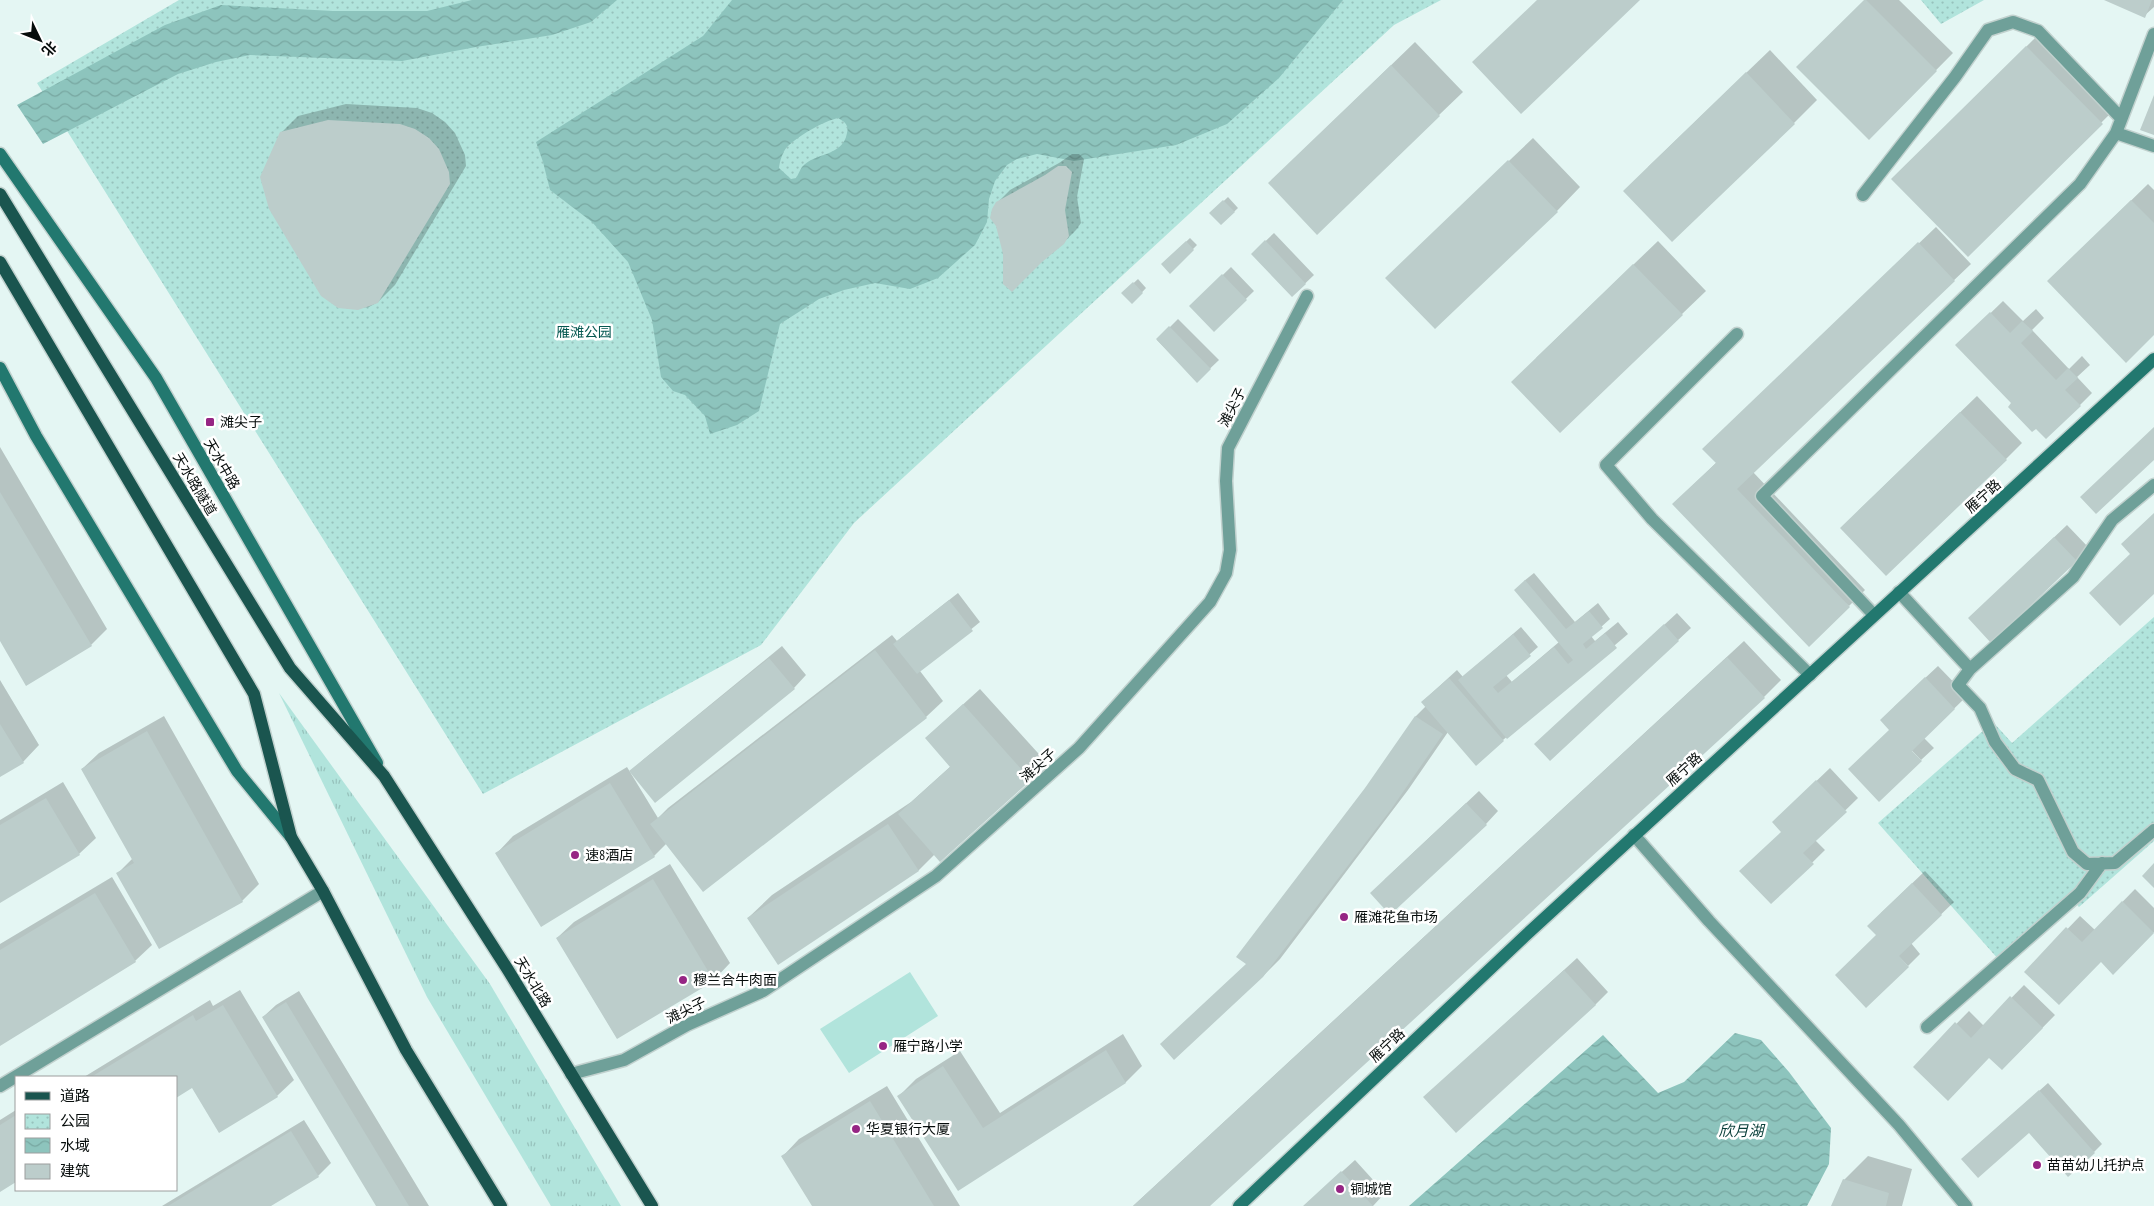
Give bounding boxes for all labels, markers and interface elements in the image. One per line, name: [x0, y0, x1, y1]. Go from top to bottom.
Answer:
north arrow: [15, 15, 65, 65]
text: 北: [38, 38, 61, 60]
park label: 雁滩公园: [556, 323, 612, 341]
street label: 滩尖子: [1214, 384, 1250, 430]
place label: 滩尖子: [220, 413, 262, 431]
marker: 滩尖子: [204, 416, 216, 428]
street label: 天水中路: [200, 435, 244, 493]
street label: 天水路隧道: [169, 449, 221, 519]
street label: 雁宁路: [1961, 475, 2005, 517]
street label: 滩尖子: [1016, 744, 1060, 786]
street label: 雁宁路: [1662, 748, 1706, 790]
place label: 速8酒店: [585, 846, 633, 864]
marker: 速8酒店: [569, 849, 581, 861]
place label: 雁滩花鱼市场: [1354, 908, 1438, 926]
marker: 雁滩花鱼市场: [1338, 911, 1350, 923]
street label: 天水北路: [511, 953, 555, 1011]
place label: 穆兰合牛肉面: [693, 971, 777, 989]
marker: 穆兰合牛肉面: [677, 974, 689, 986]
street label: 滩尖子: [663, 993, 709, 1027]
street label: 雁宁路: [1366, 1024, 1408, 1066]
place label: 雁宁路小学: [893, 1037, 963, 1055]
marker: 雁宁路小学: [877, 1040, 889, 1052]
legend: [15, 1076, 178, 1191]
text: 道路: [60, 1086, 90, 1105]
text: 公园: [60, 1111, 90, 1130]
place label: 华夏银行大厦: [866, 1120, 950, 1138]
water label: 欣月湖: [1718, 1121, 1765, 1140]
marker: 华夏银行大厦: [850, 1123, 862, 1135]
text: 水域: [60, 1136, 90, 1155]
place label: 苗苗幼儿托护点: [2047, 1156, 2145, 1174]
marker: 苗苗幼儿托护点: [2031, 1159, 2043, 1171]
text: 建筑: [60, 1161, 90, 1180]
place label: 铜城馆: [1350, 1180, 1392, 1198]
marker: 铜城馆: [1334, 1183, 1346, 1195]

